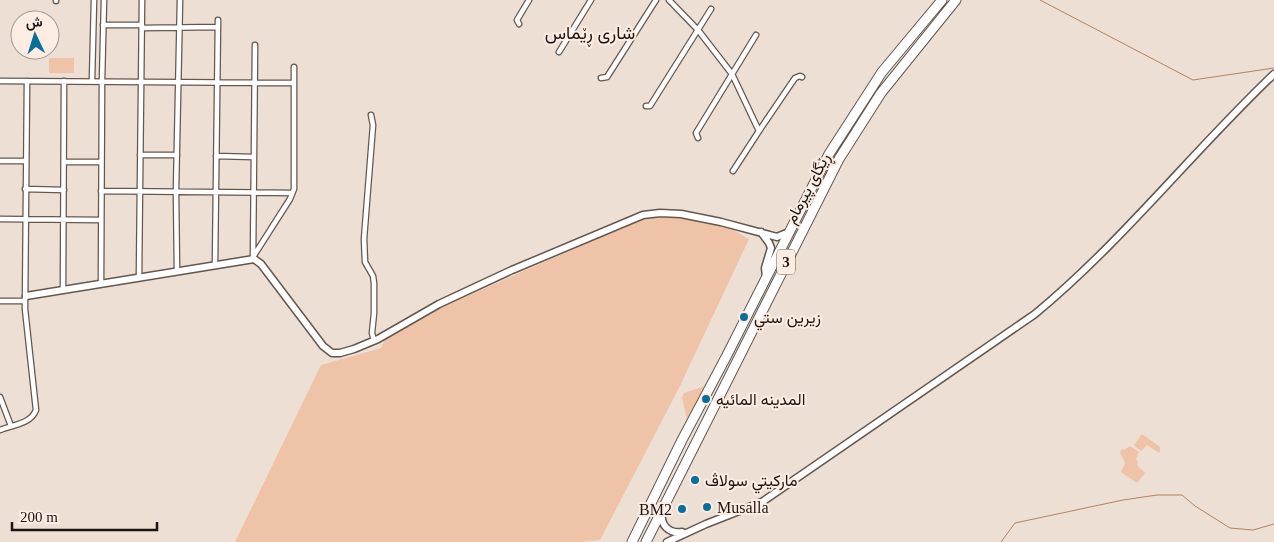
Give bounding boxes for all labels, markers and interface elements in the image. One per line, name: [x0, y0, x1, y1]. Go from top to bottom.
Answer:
north arrow: [10, 10, 60, 60]
text: ش: [25, 14, 43, 32]
district label: شاری ڕێماس: [545, 23, 635, 47]
street label: ڕێگای پیرمام: [782, 150, 837, 228]
road number: 3: [777, 250, 795, 274]
place label: زيرين ستي: [754, 309, 821, 331]
marker: زيرين ستي: [738, 311, 750, 323]
place label: المدينه المائيه: [716, 391, 805, 409]
marker: المدينه المائيه: [700, 393, 712, 405]
place label: ماركيتي سولاڤ: [705, 472, 797, 494]
marker: ماركيتي سولاڤ: [689, 474, 701, 486]
place label: Musalla: [717, 499, 769, 516]
scale bar: [12, 500, 158, 532]
place label: BM2: [639, 501, 672, 518]
marker: Musalla: [701, 501, 713, 513]
marker: BM2: [676, 503, 688, 515]
text: 200 m: [20, 509, 58, 525]

